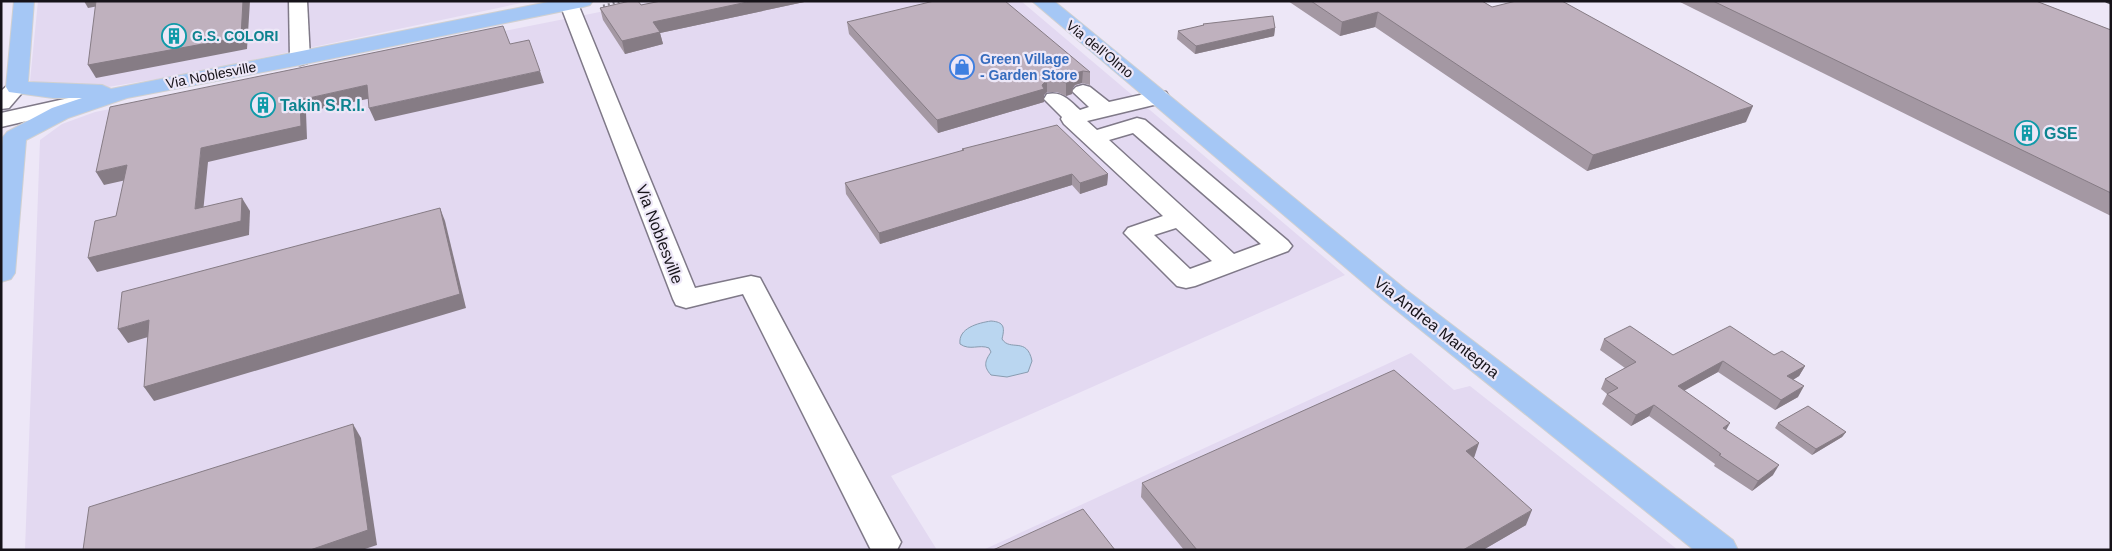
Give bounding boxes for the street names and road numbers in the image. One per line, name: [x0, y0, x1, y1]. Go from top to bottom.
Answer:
street label: Via dell'Olmo: [1063, 17, 1137, 81]
street label: Via Noblesville: [165, 58, 258, 92]
street label: Via Noblesville: [633, 182, 686, 286]
street label: Via Andrea Mantegna: [1371, 273, 1503, 381]

